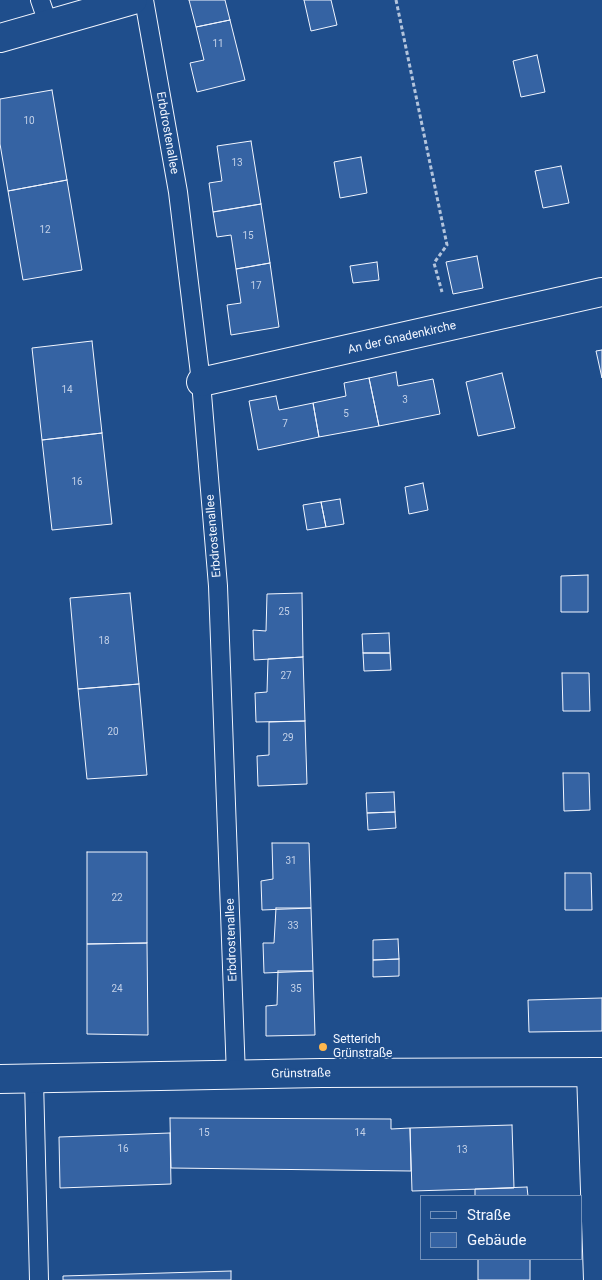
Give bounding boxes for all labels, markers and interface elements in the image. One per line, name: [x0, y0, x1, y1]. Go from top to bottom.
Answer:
house number: 11: [212, 38, 224, 50]
street label: Erbdrostenallee: [153, 91, 181, 175]
house number: 10: [23, 115, 35, 127]
house number: 13: [231, 157, 243, 169]
house number: 12: [39, 224, 51, 236]
house number: 15: [242, 230, 254, 242]
house number: 17: [250, 280, 262, 292]
street label: An der Gnadenkirche: [346, 319, 458, 357]
house number: 14: [61, 384, 73, 396]
house number: 3: [402, 394, 408, 406]
house number: 5: [343, 408, 349, 420]
house number: 7: [282, 418, 288, 430]
house number: 16: [71, 476, 83, 488]
street label: Erbdrostenallee: [203, 494, 225, 578]
house number: 25: [278, 606, 290, 618]
house number: 18: [98, 635, 110, 647]
house number: 27: [280, 670, 292, 682]
house number: 20: [107, 726, 119, 738]
house number: 29: [282, 732, 294, 744]
house number: 31: [285, 855, 297, 867]
house number: 22: [111, 892, 123, 904]
street label: Erbdrostenallee: [223, 898, 241, 982]
house number: 33: [287, 920, 299, 932]
house number: 24: [111, 983, 123, 995]
house number: 35: [290, 983, 302, 995]
place label: Setterich Grünstraße: [333, 1033, 392, 1061]
marker: Setterich Grünstraße: [317, 1041, 329, 1053]
street label: Grünstraße: [271, 1066, 331, 1082]
house number: 15: [198, 1127, 210, 1139]
house number: 14: [354, 1127, 366, 1139]
house number: 16: [117, 1143, 129, 1155]
house number: 13: [456, 1144, 468, 1156]
legend: [420, 1195, 582, 1260]
text: Straße: [467, 1206, 511, 1224]
text: Gebäude: [467, 1231, 526, 1249]

